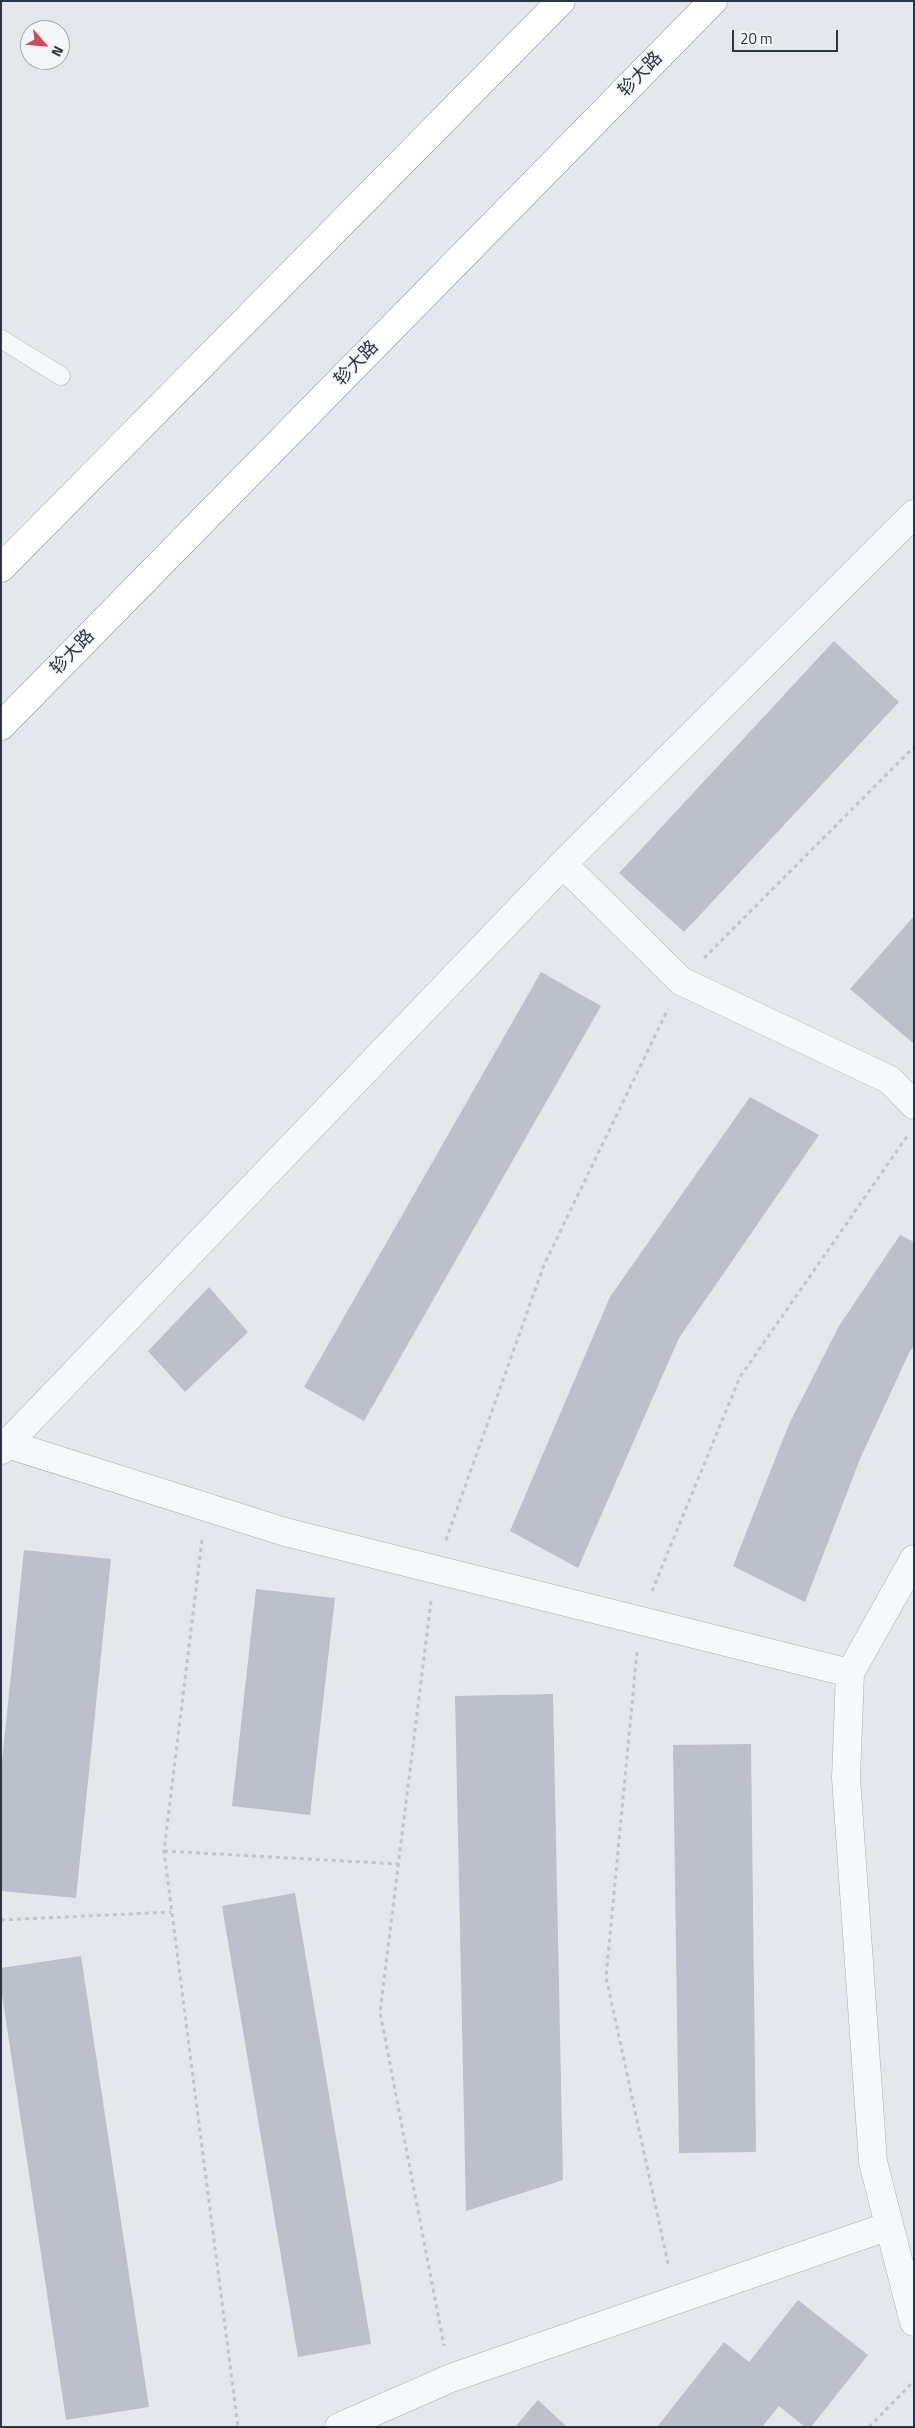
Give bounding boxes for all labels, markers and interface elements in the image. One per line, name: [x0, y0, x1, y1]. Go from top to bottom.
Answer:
north arrow: [20, 20, 70, 70]
scale bar: [735, 20, 841, 52]
text: 20 m: [740, 27, 773, 50]
text: N: [46, 42, 69, 61]
street label: 轸大路: [614, 48, 668, 102]
street label: 轸大路: [330, 337, 384, 391]
street label: 轸大路: [46, 626, 100, 680]

